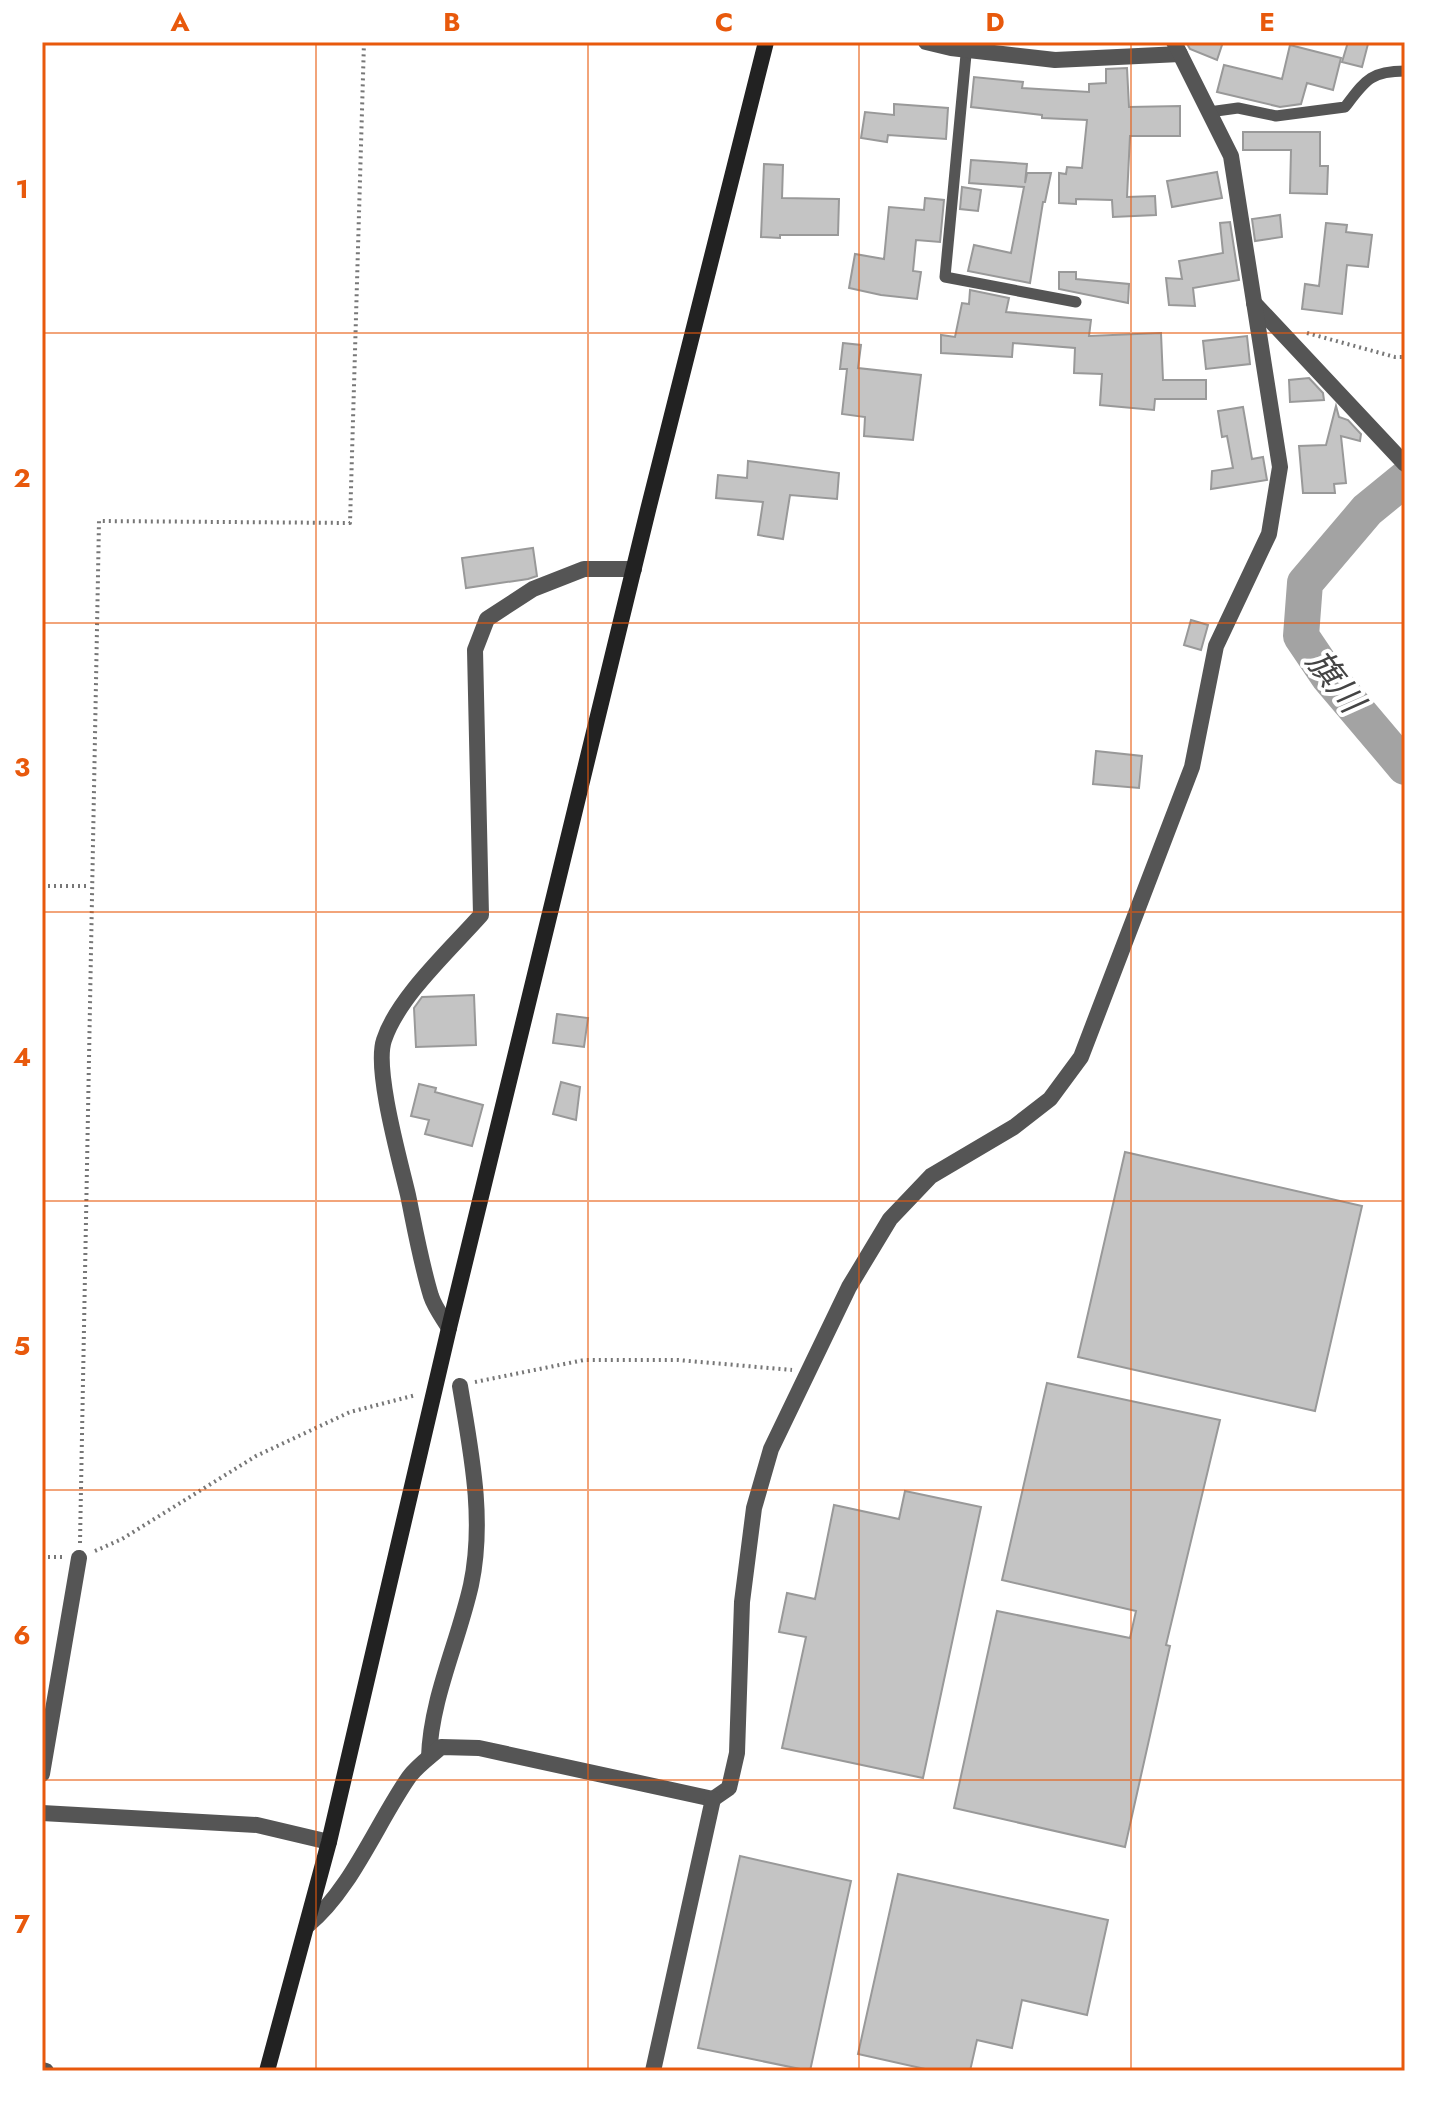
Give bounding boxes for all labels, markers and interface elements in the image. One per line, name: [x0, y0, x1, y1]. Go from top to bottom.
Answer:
text: A: [169, 3, 190, 41]
text: B: [443, 3, 461, 41]
text: C: [715, 3, 733, 41]
text: D: [985, 3, 1005, 41]
text: E: [1259, 3, 1275, 41]
text: 1: [15, 170, 29, 208]
text: 2: [13, 459, 31, 497]
water label: 旗川: [1295, 639, 1377, 725]
text: 3: [14, 748, 30, 786]
text: 4: [13, 1038, 31, 1076]
text: 5: [14, 1327, 30, 1365]
text: 6: [13, 1616, 31, 1654]
text: 7: [14, 1905, 30, 1943]

